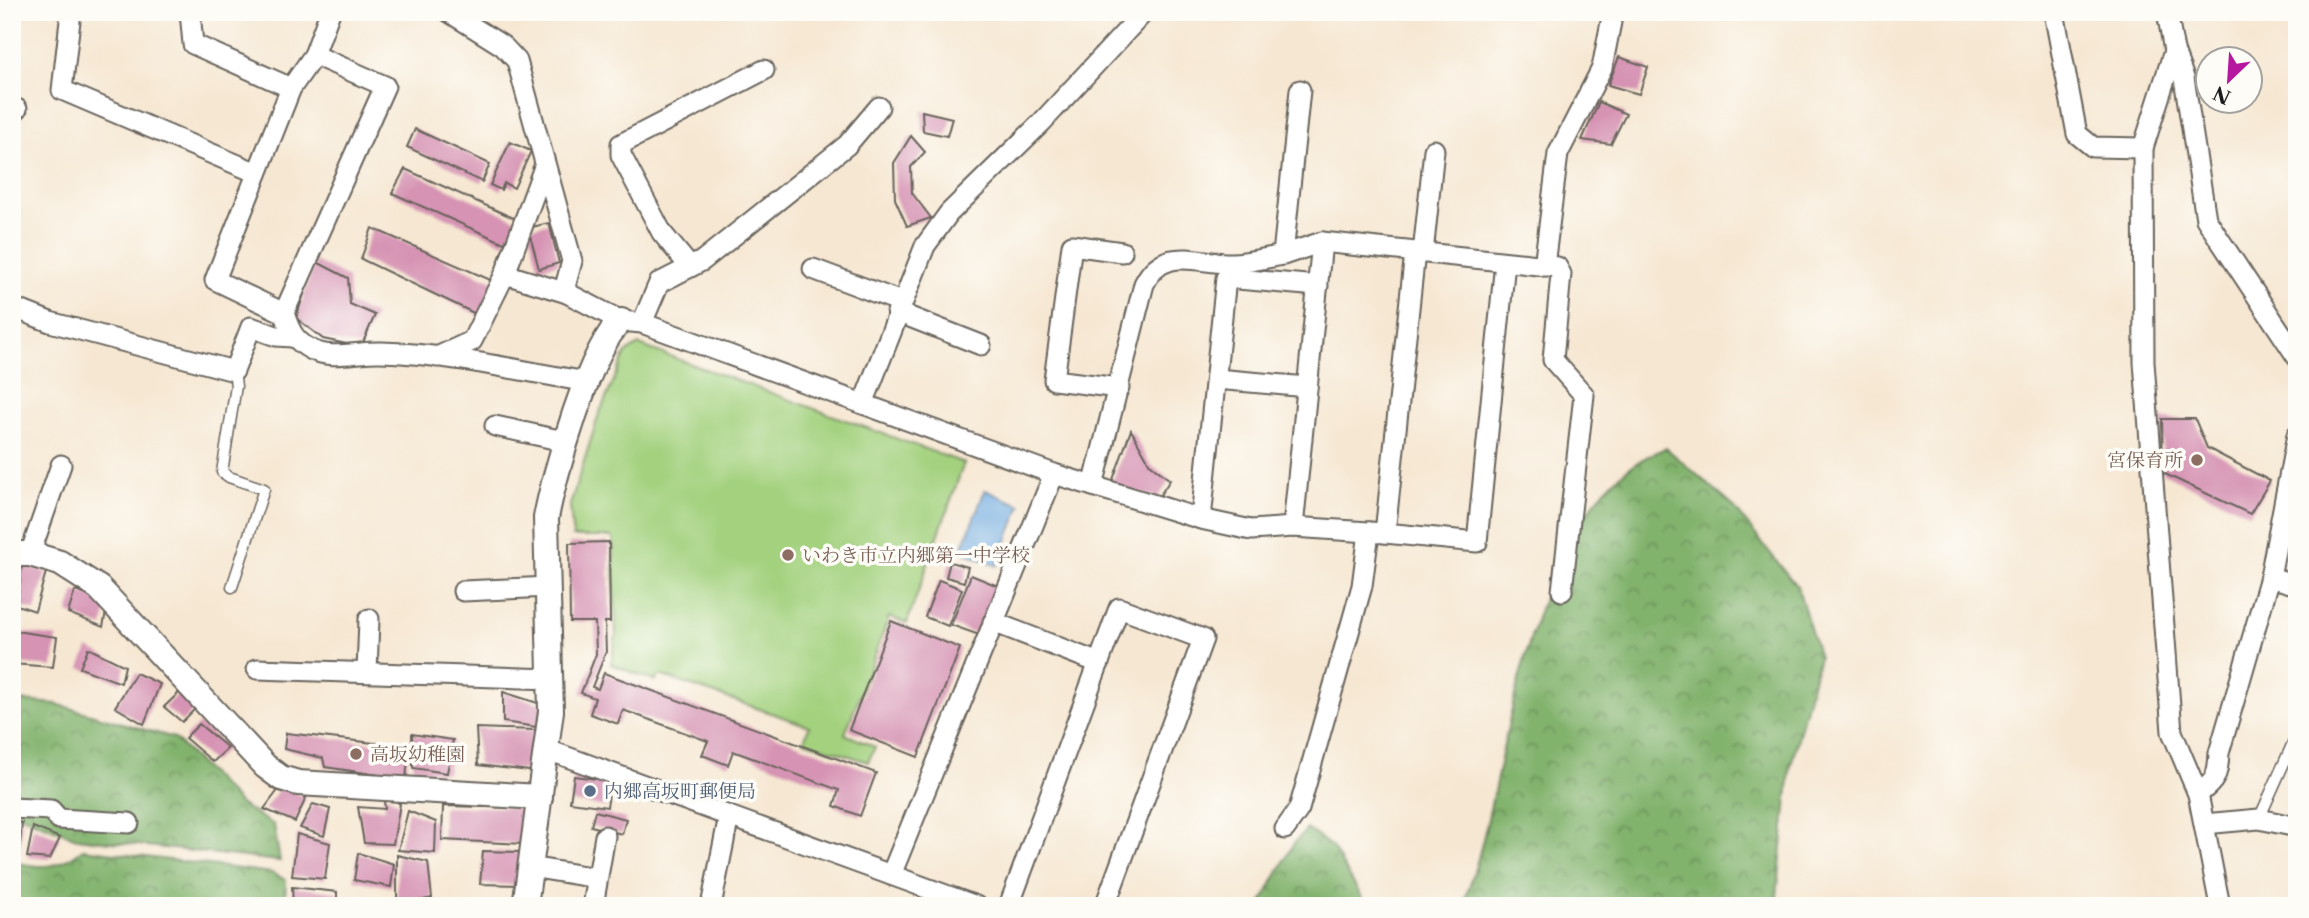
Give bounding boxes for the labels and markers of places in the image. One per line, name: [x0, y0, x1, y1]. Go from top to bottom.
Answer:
place label: 宮保育所: [2107, 449, 2183, 472]
marker: 宮保育所: [2189, 452, 2205, 468]
place label: いわき市立内郷第一中学校: [802, 544, 1030, 567]
marker: いわき市立内郷第一中学校: [780, 547, 796, 563]
place label: 高坂幼稚園: [370, 743, 465, 766]
marker: 高坂幼稚園: [348, 746, 364, 762]
place label: 内郷高坂町郵便局: [604, 780, 756, 803]
marker: 内郷高坂町郵便局: [582, 783, 598, 799]

